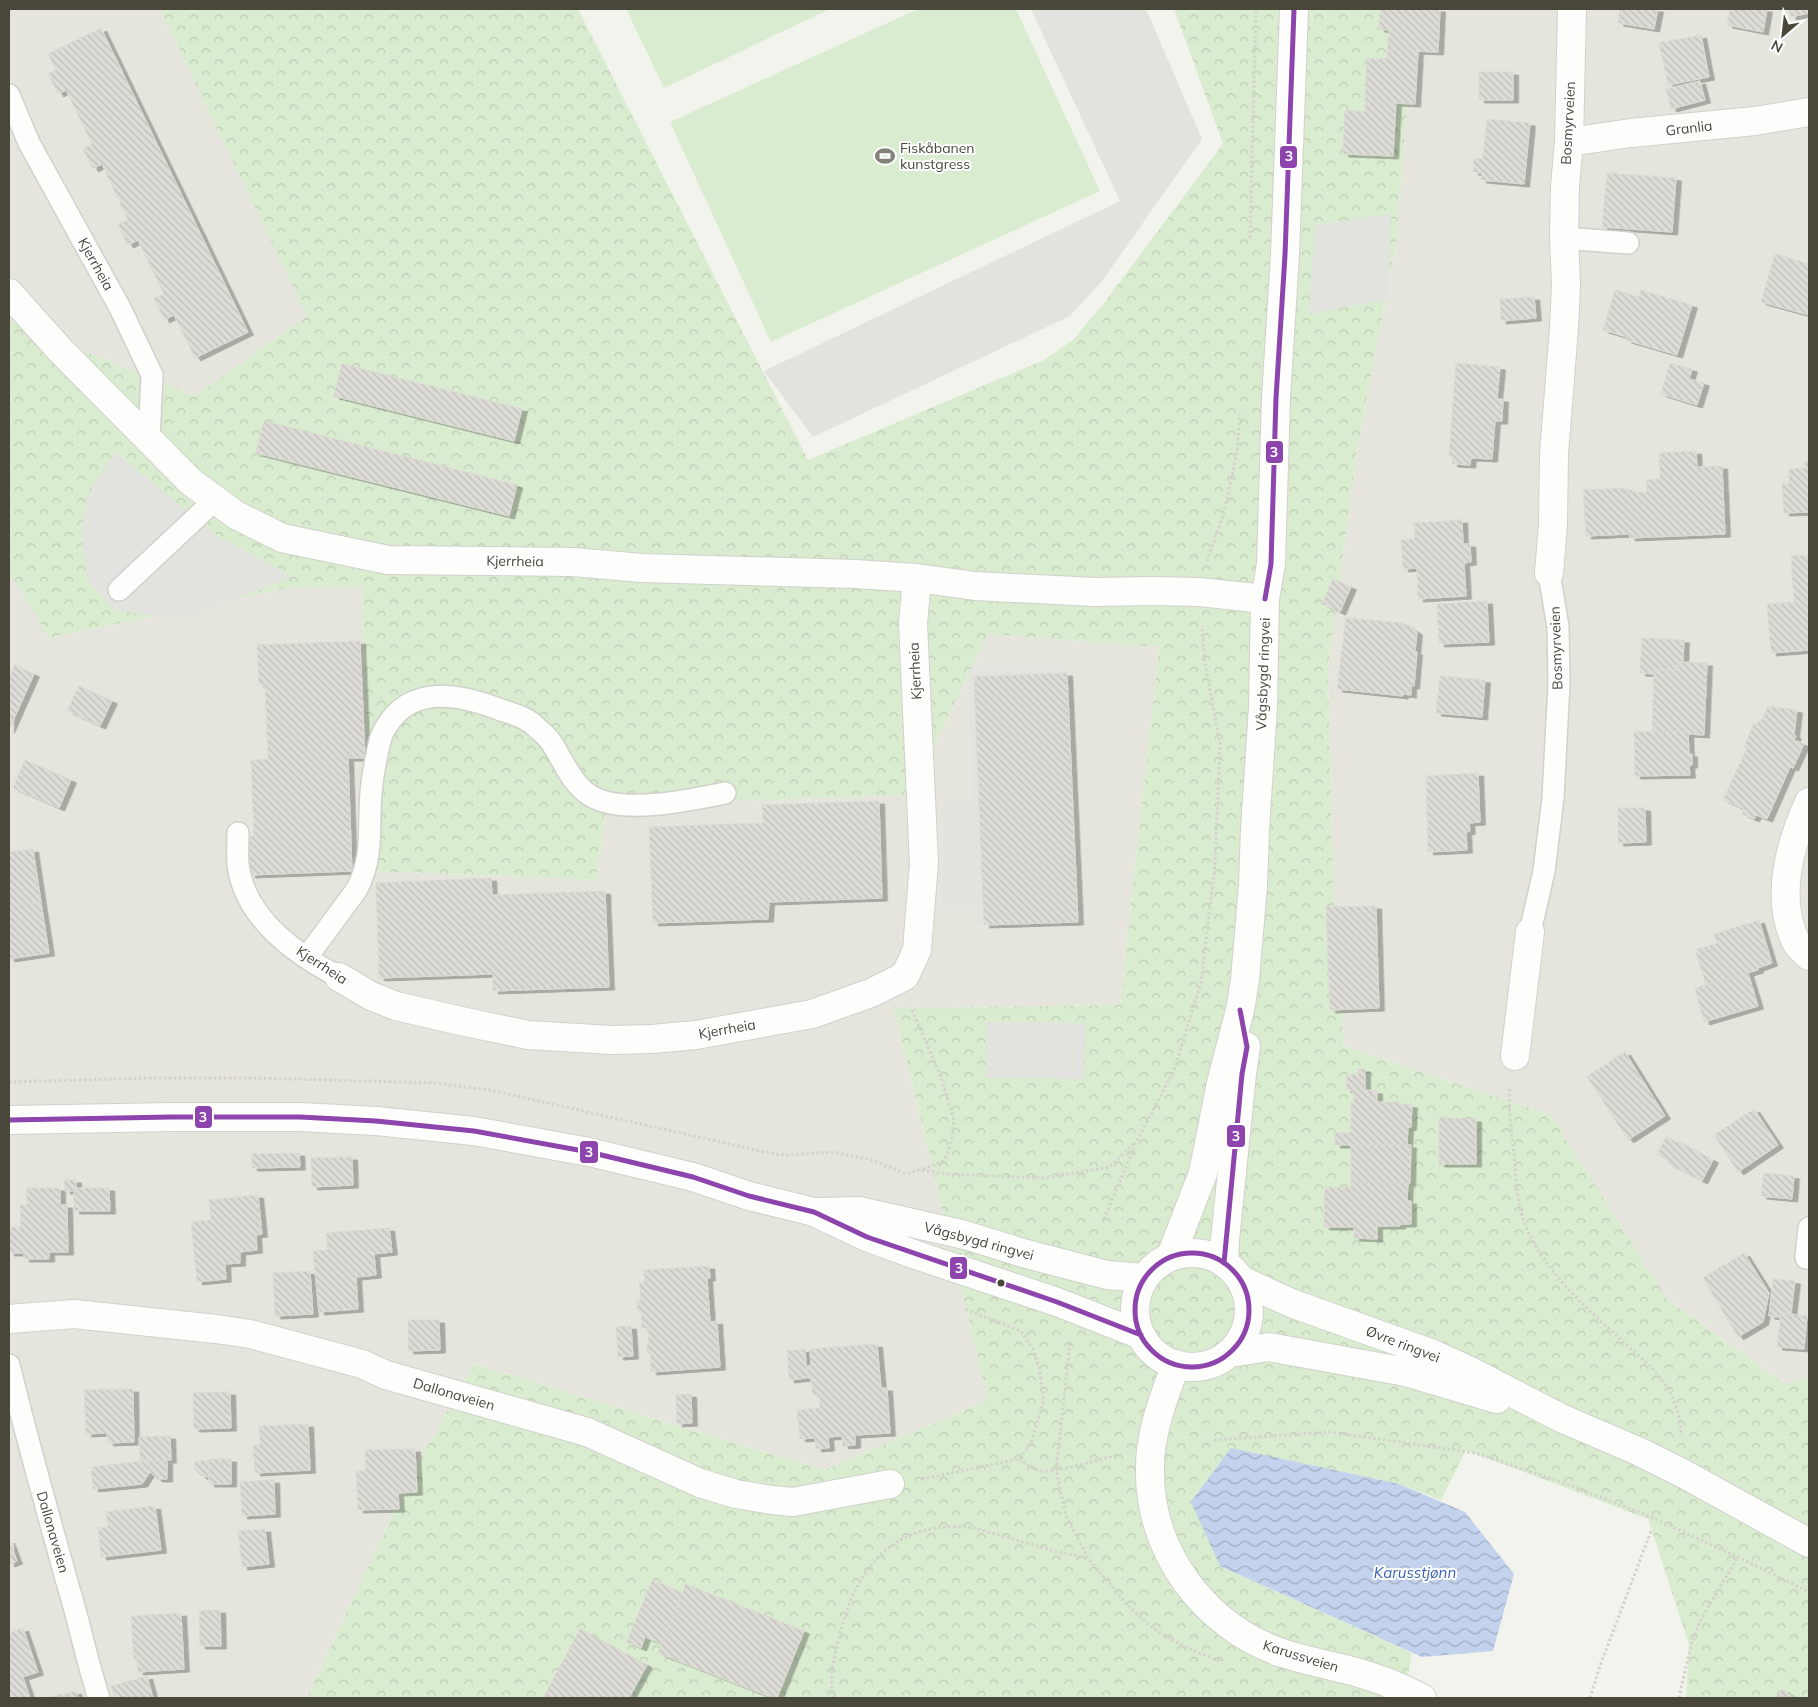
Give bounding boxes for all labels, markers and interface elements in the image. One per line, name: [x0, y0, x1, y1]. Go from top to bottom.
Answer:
north arrow: [1758, 10, 1808, 60]
text: N: [1768, 36, 1786, 57]
street label: Bosmyrveien: [1557, 81, 1579, 165]
street label: Granlia: [1665, 116, 1713, 140]
place label: Fiskåbanen kunstgress: [900, 139, 975, 173]
sports icon: Fiskåbanen kunstgress: [874, 145, 896, 167]
line badge: 3: [1279, 145, 1298, 169]
text: 3: [1285, 147, 1293, 165]
street label: Kjerrheia: [74, 234, 118, 294]
line badge: 3: [1265, 440, 1284, 464]
text: 3: [1270, 443, 1278, 461]
street label: Kjerrheia: [486, 551, 544, 571]
street label: Bosmyrveien: [1546, 606, 1566, 690]
street label: Vågsbygd ringvei: [1252, 617, 1274, 731]
street label: Kjerrheia: [905, 642, 925, 700]
street label: Kjerrheia: [293, 942, 351, 988]
street label: Kjerrheia: [697, 1015, 757, 1043]
line badge: 3: [194, 1105, 213, 1129]
text: 3: [199, 1108, 207, 1126]
line badge: 3: [1226, 1124, 1246, 1148]
text: 3: [1232, 1127, 1240, 1145]
line badge: 3: [579, 1140, 599, 1164]
text: 3: [585, 1143, 593, 1161]
street label: Vågsbygd ringvei: [922, 1218, 1036, 1264]
line badge: 3: [949, 1256, 968, 1280]
text: 3: [955, 1259, 963, 1277]
unlabelled marker: [996, 1278, 1006, 1288]
street label: Øvre ringvei: [1363, 1322, 1443, 1366]
street label: Dallonaveien: [411, 1374, 497, 1414]
street label: Dallonaveien: [33, 1489, 73, 1575]
water label: Karusstjønn: [1374, 1563, 1456, 1582]
street label: Karussveien: [1261, 1636, 1341, 1676]

